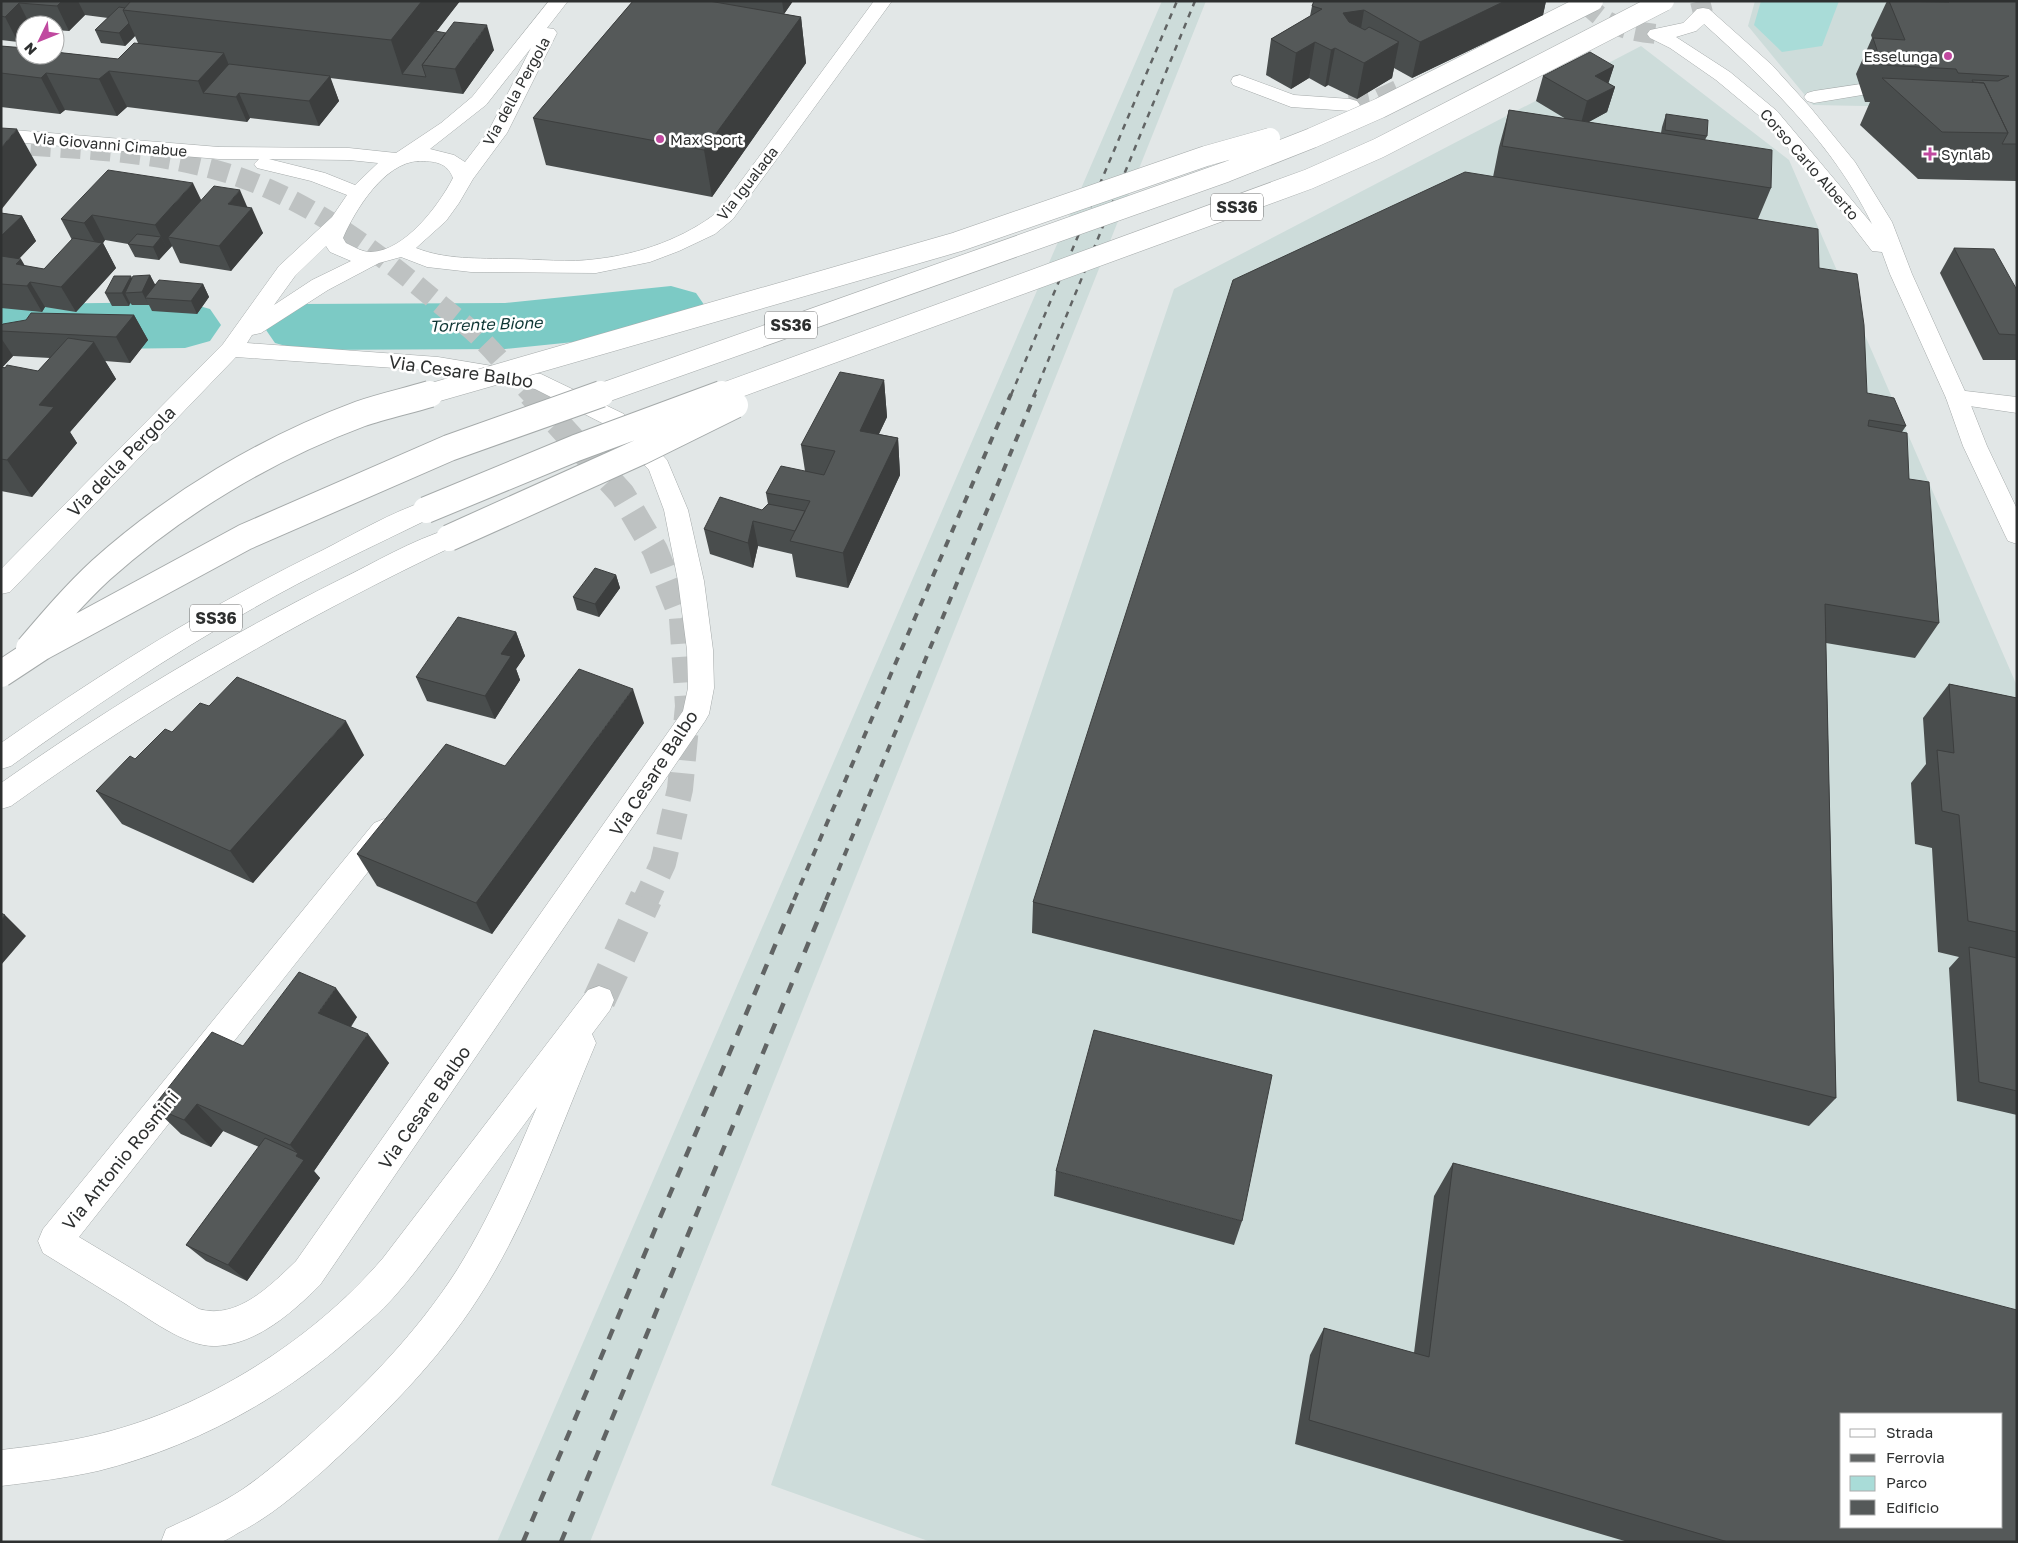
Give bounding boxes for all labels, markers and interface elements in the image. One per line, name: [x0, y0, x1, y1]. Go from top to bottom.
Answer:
north arrow: [15, 15, 65, 65]
street label: Via della Pergola: [479, 33, 553, 149]
text: N: [20, 40, 40, 59]
place label: Esselunga: [1863, 47, 1938, 65]
marker: Esselunga: [1942, 50, 1954, 62]
street label: Corso Carlo Alberto: [1757, 105, 1863, 223]
street label: Via Giovanni Cimabue: [32, 128, 188, 160]
place label: Max Sport: [670, 130, 743, 148]
marker: Max Sport: [654, 133, 666, 145]
street label: Via Igualada: [713, 142, 781, 224]
place label: Synlab: [1941, 145, 1991, 163]
marker: Synlab: [1923, 147, 1937, 161]
road number: SS36: [1211, 193, 1263, 220]
water label: Torrente Bione: [429, 312, 544, 336]
road number: SS36: [765, 312, 817, 338]
street label: Via Cesare Balbo: [387, 350, 535, 392]
street label: Via della Pergola: [62, 401, 180, 521]
road number: SS36: [190, 604, 242, 632]
street label: Via Cesare Balbo: [604, 706, 702, 840]
street label: Via Cesare Balbo: [373, 1041, 475, 1173]
street label: Via Antonio Rosmini: [57, 1086, 183, 1234]
legend: [1840, 1413, 2003, 1528]
text: Strada: [1886, 1423, 1933, 1441]
text: Ferrovia: [1886, 1448, 1945, 1466]
text: Parco: [1886, 1473, 1927, 1491]
text: Edificio: [1886, 1498, 1939, 1516]

